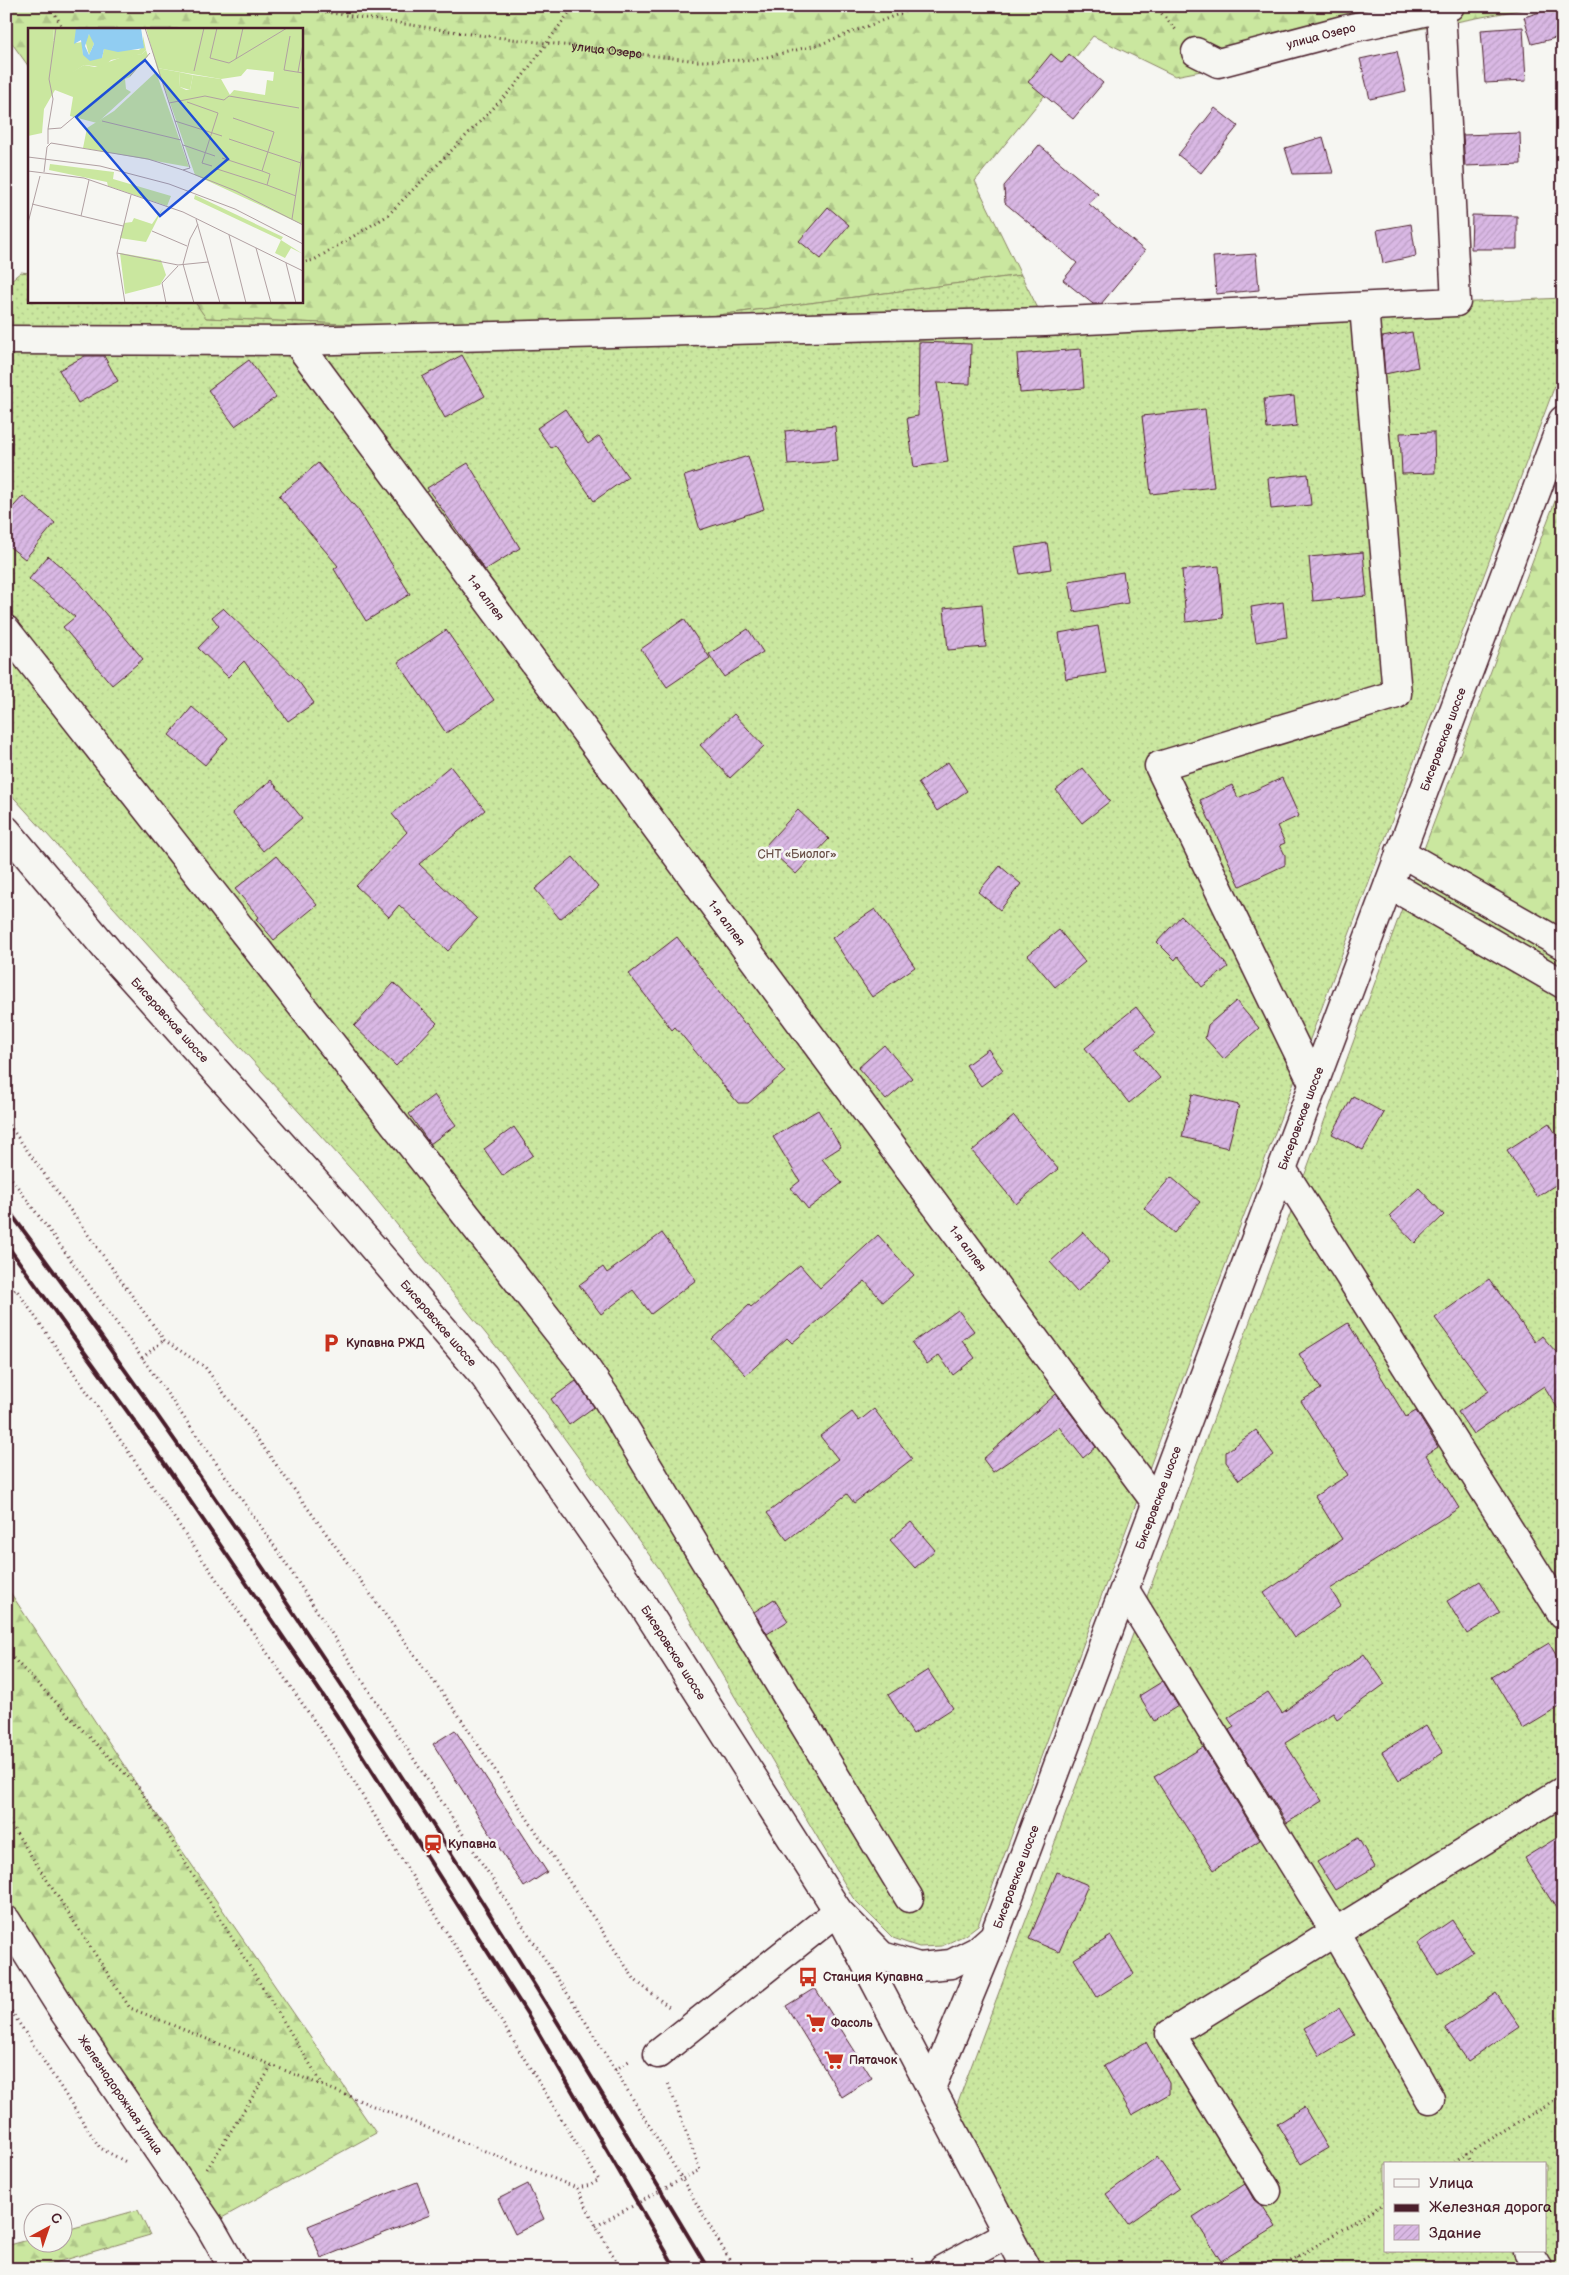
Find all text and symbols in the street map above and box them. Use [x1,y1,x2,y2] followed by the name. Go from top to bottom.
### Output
[1285,20,1357,53] street label: улица Озеро
[28,28,302,302] inset map
[571,39,643,62] street label: улица Озеро
[464,572,507,624] street label: 1-я аллея
[1417,685,1470,793] street label: Бисеровское шоссе
[757,847,837,862] park label: СНТ «Биолог»
[705,897,748,949] street label: 1-я аллея
[127,975,212,1066] street label: Бисеровское шоссе
[1275,1065,1328,1172] street label: Бисеровское шоссе
[946,1223,989,1275] street label: 1-я аллея
[397,1277,480,1370] street label: Бисеровское шоссе
[320,1332,342,1354] parking icon: Купавна РЖД
[346,1336,425,1351] place label: Купавна РЖД
[1133,1444,1185,1552] street label: Бисеровское шоссе
[637,1603,709,1703] street label: Бисеровское шоссе
[990,1823,1043,1931] street label: Бисеровское шоссе
[422,1833,444,1855] station icon: Купавна
[448,1837,497,1852] place label: Купавна
[797,1966,819,1988] bus stop icon: Станция Купавна
[823,1970,924,1985] place label: Станция Купавна
[805,2012,827,2034] supermarket icon: Фасоль
[831,2016,873,2031] place label: Фасоль
[74,2033,166,2158] street label: Железнодорожная улица
[823,2049,845,2071] supermarket icon: Пятачок
[849,2053,898,2068] place label: Пятачок
[1384,2162,1546,2252] legend
[1429,2174,1474,2193] text: Улица
[1429,2198,1552,2217] text: Железная дорога
[22,2202,72,2252] north arrow
[47,2209,65,2228] text: С
[1429,2224,1481,2243] text: Здание

